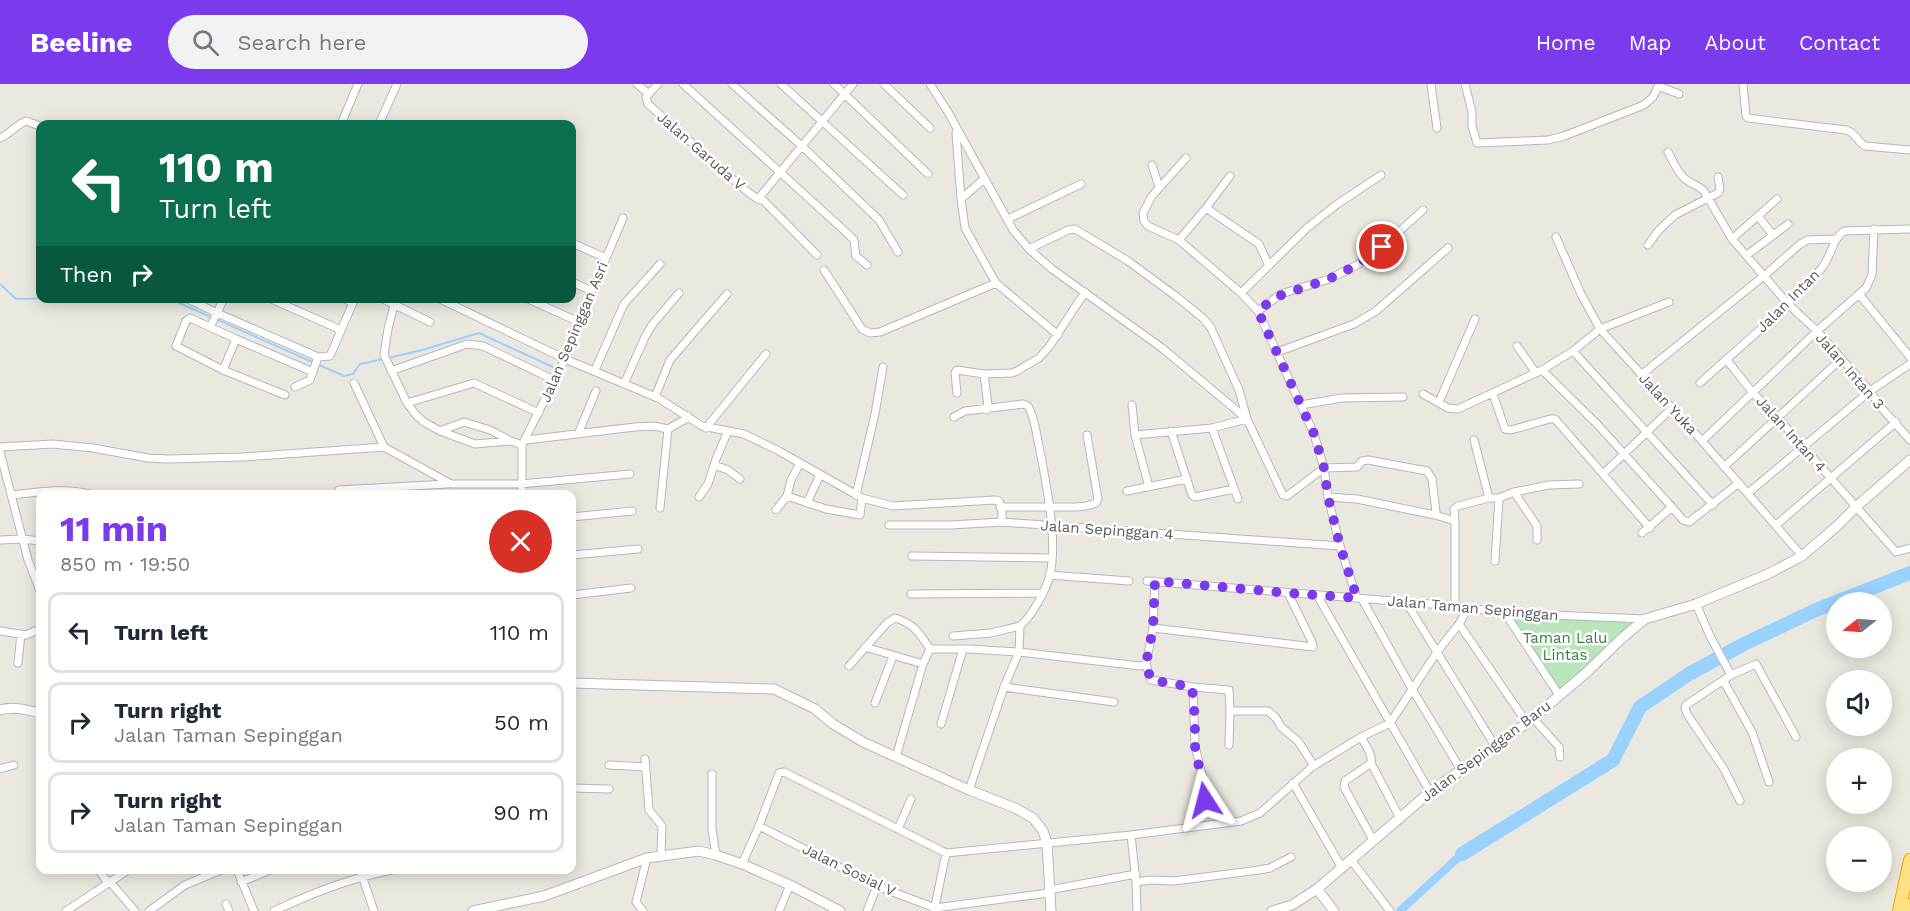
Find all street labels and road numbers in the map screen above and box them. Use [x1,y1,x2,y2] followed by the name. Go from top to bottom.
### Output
[653,108,749,194] street label: Jalan Garuda V
[536,259,612,405] street label: Jalan Sepinggan Asri
[1753,266,1823,336] street label: Jalan Intan
[1812,329,1888,413] street label: Jalan Intan 3
[1635,370,1701,439] street label: Jalan Yuka
[1752,392,1830,476] street label: Jalan Intan 4
[1040,516,1174,544] street label: Jalan Sepinggan 4
[1387,592,1559,624] street label: Jalan Taman Sepinggan
[1418,696,1554,806] street label: Jalan Sepinggan Baru
[799,840,899,900] street label: Jalan Sosial V

